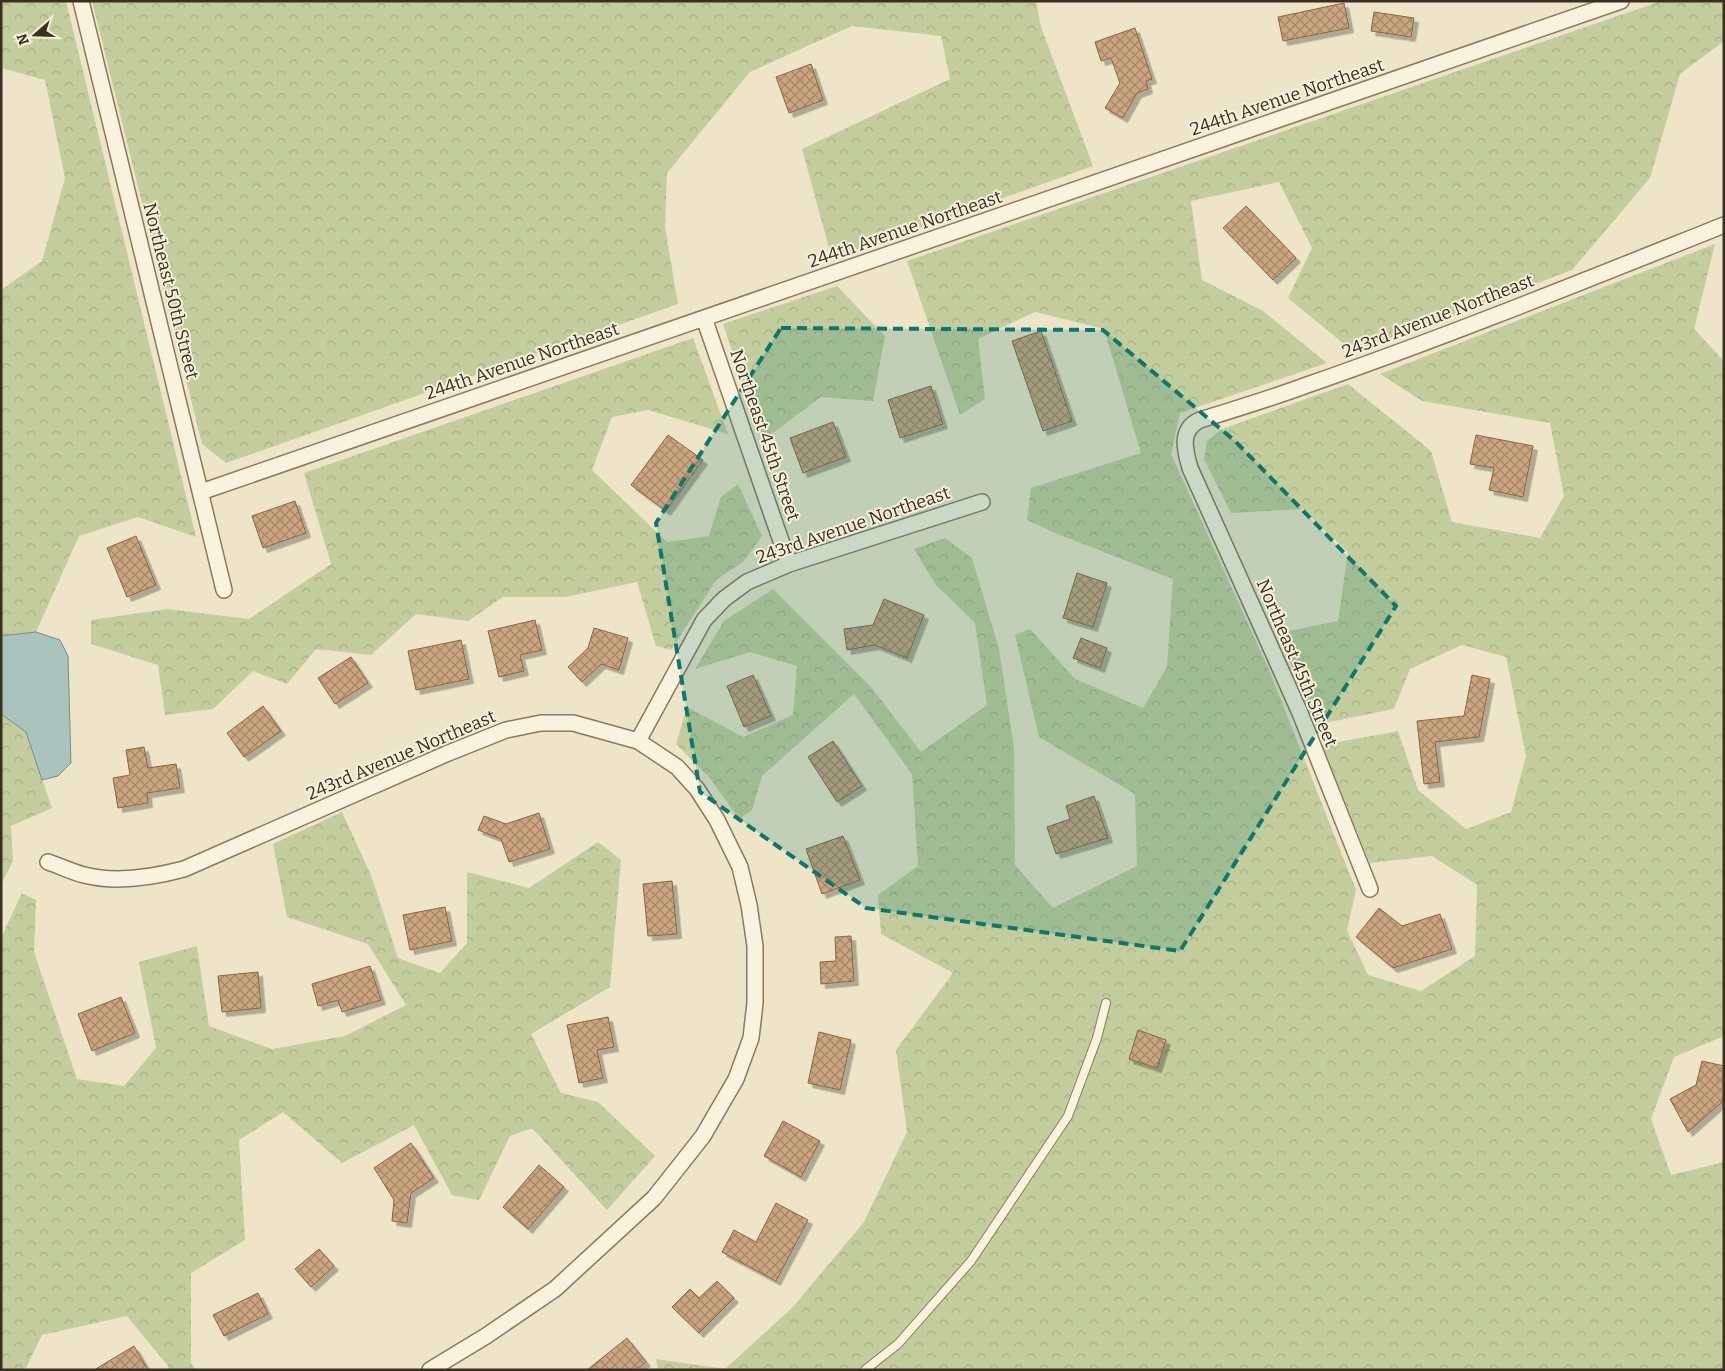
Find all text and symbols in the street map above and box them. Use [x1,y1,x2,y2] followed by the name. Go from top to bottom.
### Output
[10,10,60,60] north arrow
[13,31,33,47] text: N
[1187,53,1387,141] street label: 244th Avenue Northeast
[805,185,1005,273] street label: 244th Avenue Northeast
[138,200,204,382] street label: Northeast 50th Street
[1339,269,1537,363] street label: 243rd Avenue Northeast
[422,317,622,405] street label: 244th Avenue Northeast
[725,346,805,524] street label: Northeast 45th Street
[753,481,953,569] street label: 243rd Avenue Northeast
[1252,576,1343,751] street label: Northeast 45th Street
[303,705,499,805] street label: 243rd Avenue Northeast

